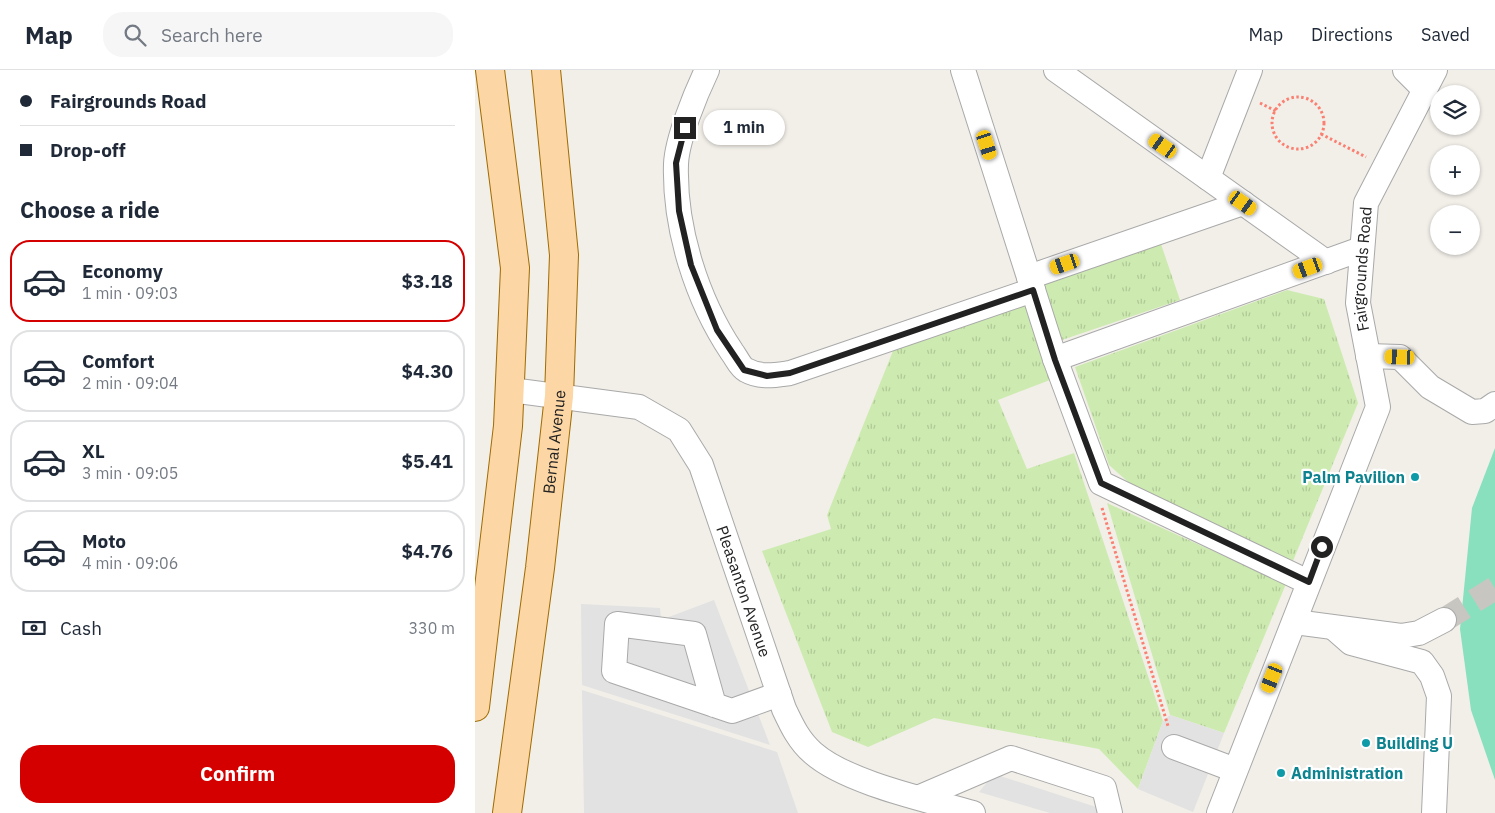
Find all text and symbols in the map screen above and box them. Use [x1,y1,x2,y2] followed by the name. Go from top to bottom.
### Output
[103,12,453,57] search box
[25,19,73,51] text: Map
[121,21,149,49] icon: search
[161,23,263,47] text: Search here
[1248,23,1283,46] text: Map
[1311,23,1393,46] text: Directions
[1421,23,1470,46] text: Saved
[1430,85,1480,255] map controls
[1430,85,1480,135] button: layers
[50,89,207,113] text: Fairgrounds Road
[703,110,785,146] callout: 1 min
[674,117,696,139] route end
[723,117,765,137] text: 1 min
[975,128,998,162] car
[1146,131,1179,161] car
[50,138,126,162] text: Drop-off
[1430,145,1480,195] button: +
[1226,188,1259,218] car
[20,195,160,224] text: Choose a ride
[1430,205,1480,255] button: −
[1348,206,1376,333] street label: Fairgrounds Road
[1048,252,1081,276] car
[1291,256,1324,280] car
[22,259,67,304] icon: car
[82,259,163,283] text: Economy
[401,269,453,293] text: $3.18
[82,283,178,303] text: 1 min · 09:03
[22,349,67,394] icon: car
[82,349,155,373] text: Comfort
[1384,349,1415,365] car
[401,359,453,383] text: $4.30
[82,373,178,393] text: 2 min · 09:04
[538,390,569,495] street label: Bernal Avenue
[22,439,67,484] icon: car
[82,439,105,463] text: XL
[401,449,453,473] text: $5.41
[82,463,178,483] text: 3 min · 09:05
[1302,467,1405,487] place label: Palm Pavilion
[1409,471,1421,483] marker: Palm Pavilion
[712,523,776,660] street label: Pleasanton Avenue
[22,529,67,574] icon: car
[82,529,126,553] text: Moto
[1311,536,1333,558] route start
[401,539,453,563] text: $4.76
[82,553,178,573] text: 4 min · 09:06
[20,614,48,642] icon: cash
[60,616,102,640] text: Cash
[408,618,455,638] text: 330 m
[1259,661,1284,695] car
[1376,733,1453,753] place label: Building U
[1360,737,1372,749] marker: Building U
[20,745,455,803] button: Confirm
[1291,763,1403,783] place label: Administration
[1275,767,1287,779] marker: Administration

